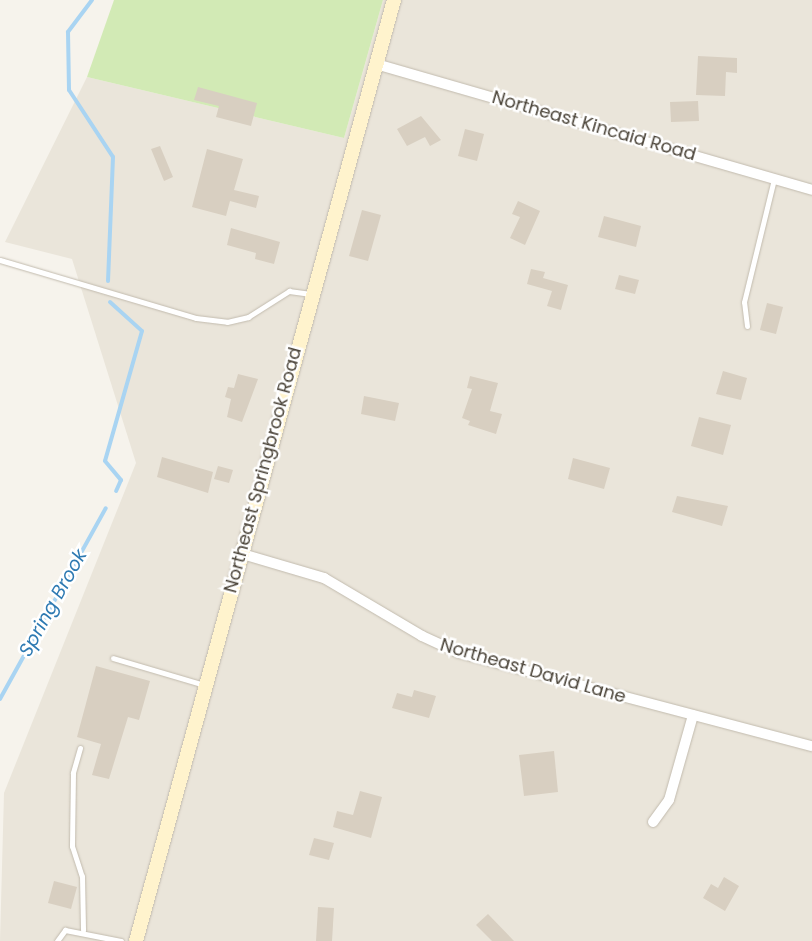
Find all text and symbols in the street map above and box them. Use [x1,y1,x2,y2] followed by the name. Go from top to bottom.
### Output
[490,87,698,165] street label: Northeast Kincaid Road
[220,345,306,595] street label: Northeast Springbrook Road
[14,545,92,661] water label: Spring Brook
[438,634,628,708] street label: Northeast David Lane

